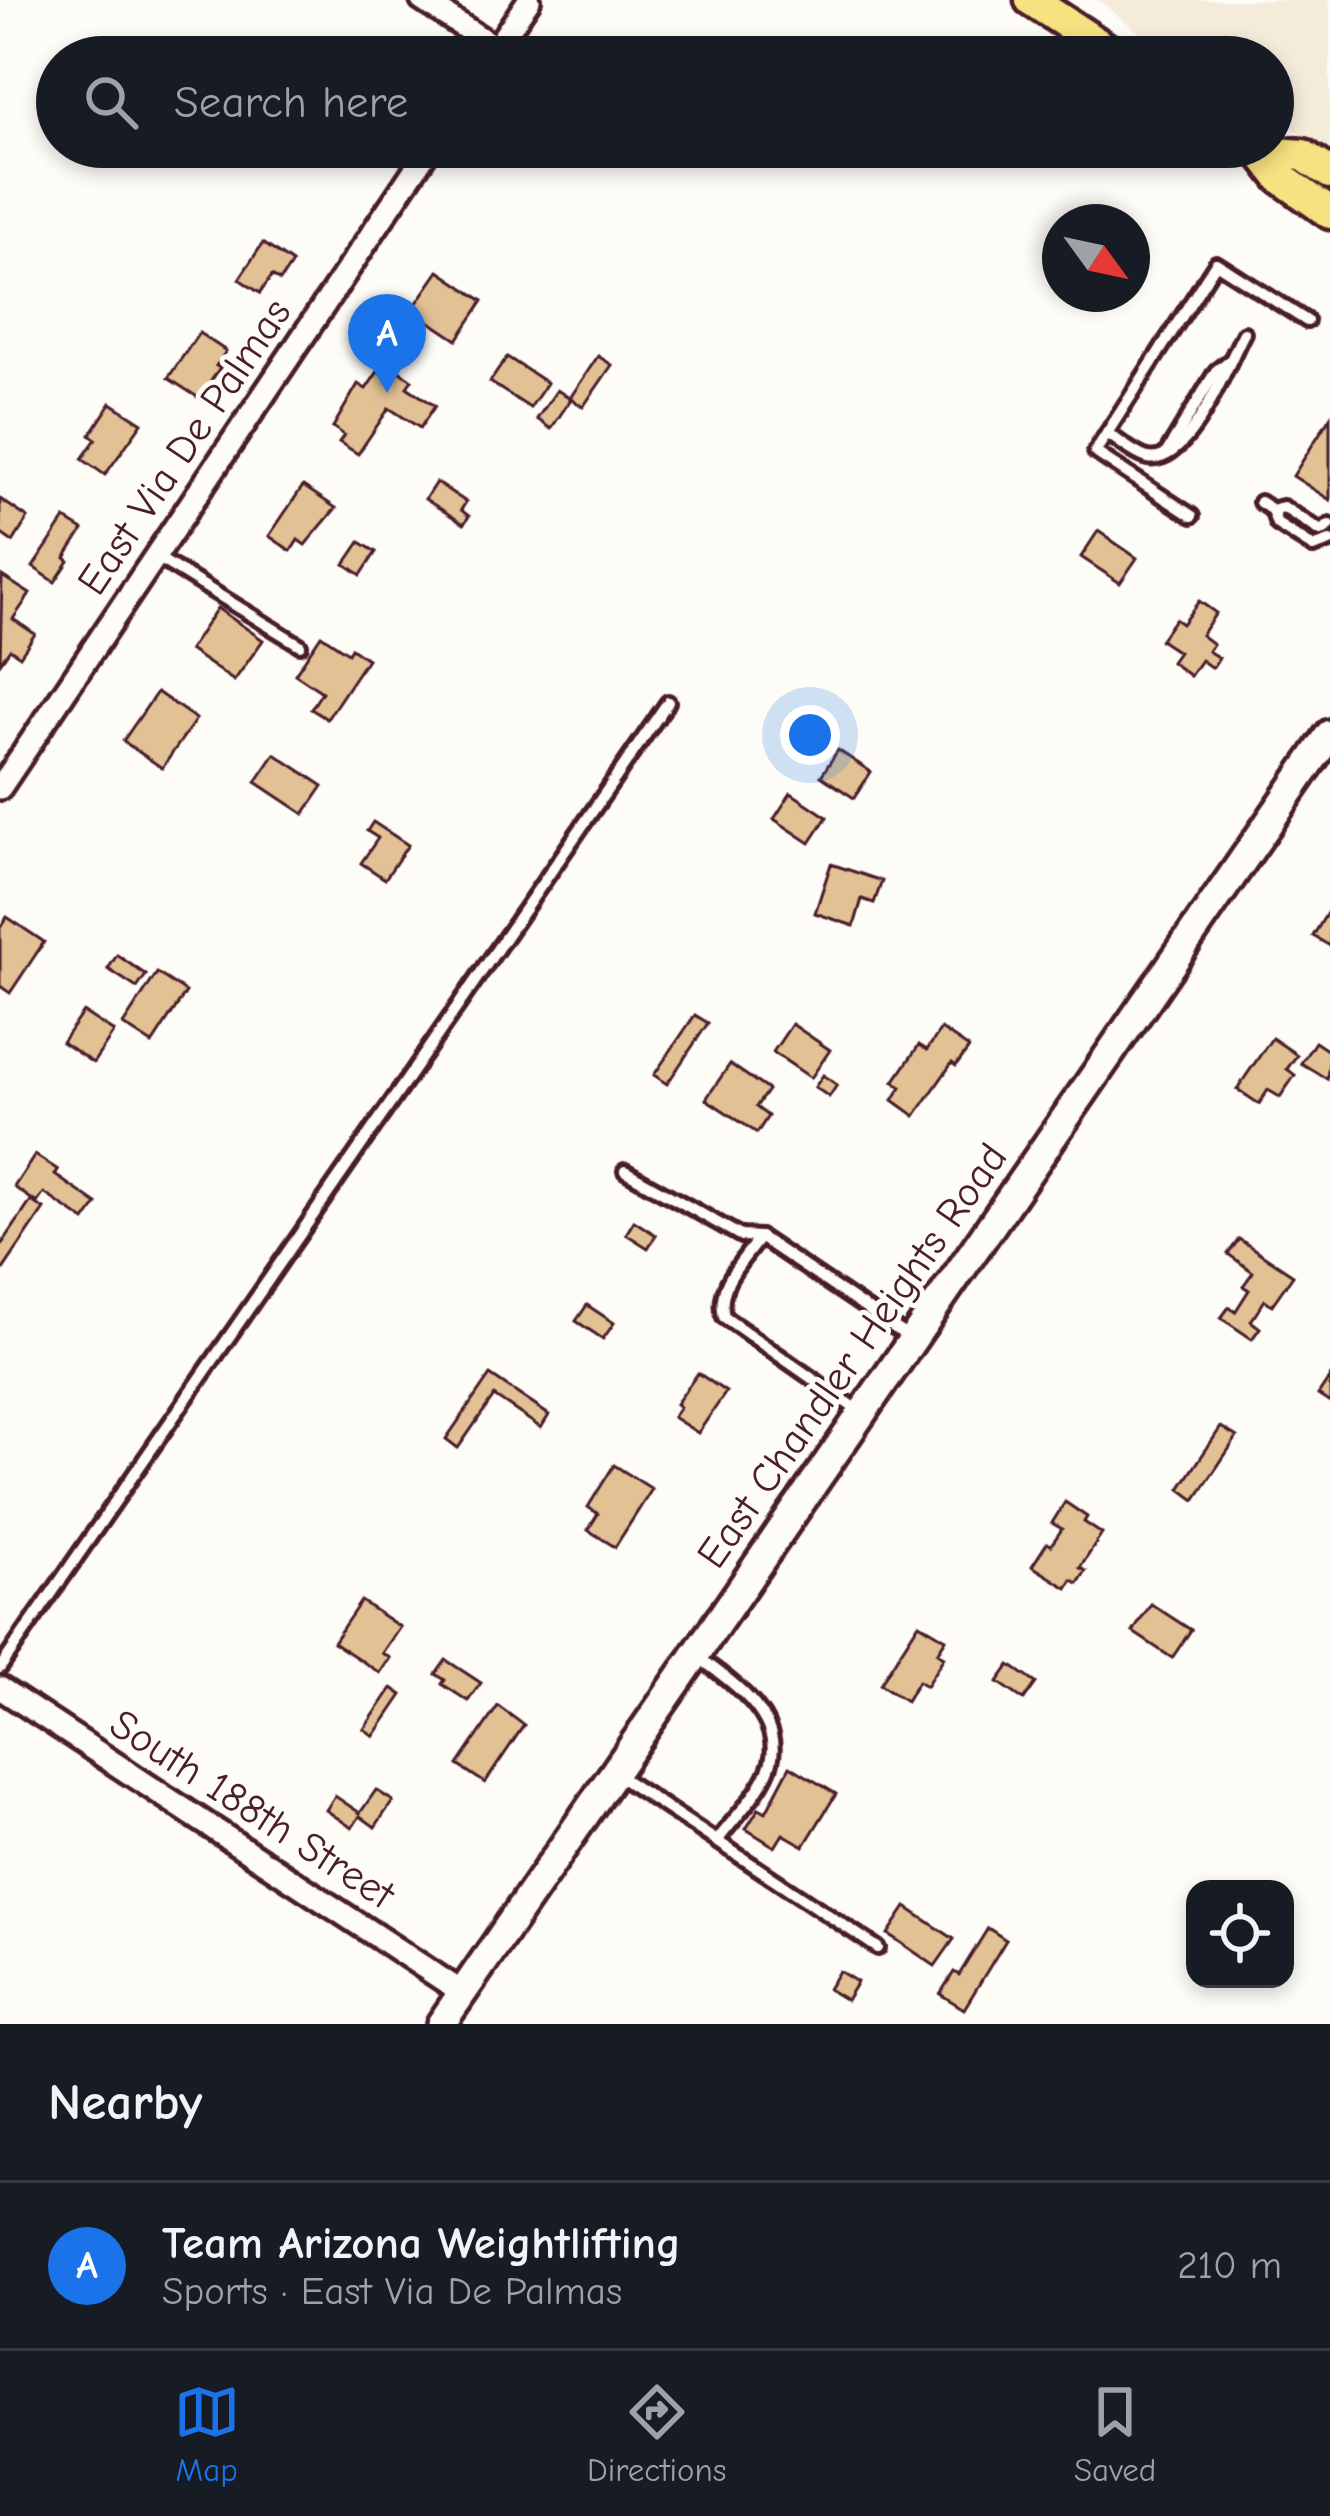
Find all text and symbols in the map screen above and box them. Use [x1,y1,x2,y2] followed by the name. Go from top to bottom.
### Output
[36,36,1294,168] search box
[78,69,144,135] icon: search
[174,76,408,128] text: Search here
[1042,204,1150,312] north arrow
[67,290,301,604] street label: East Via De Palmas
[348,294,426,393] pin: A
[780,705,840,765] your location
[687,1134,1018,1577] street label: East Chandler Heights Road
[101,1699,405,1920] street label: South 188th Street
[1186,1880,1294,1988] map controls
[1186,1880,1294,1988] button: locate
[48,2073,202,2132] text: Nearby
[162,2217,681,2269] text: Team Arizona Weightlifting
[76,2243,98,2288] text: A
[1177,2243,1282,2288] text: 210 m
[162,2269,622,2314] text: Sports · East Via De Palmas
[174,2379,240,2489] tab: Map
[587,2379,727,2489] tab: Directions
[1074,2379,1156,2489] tab: Saved

